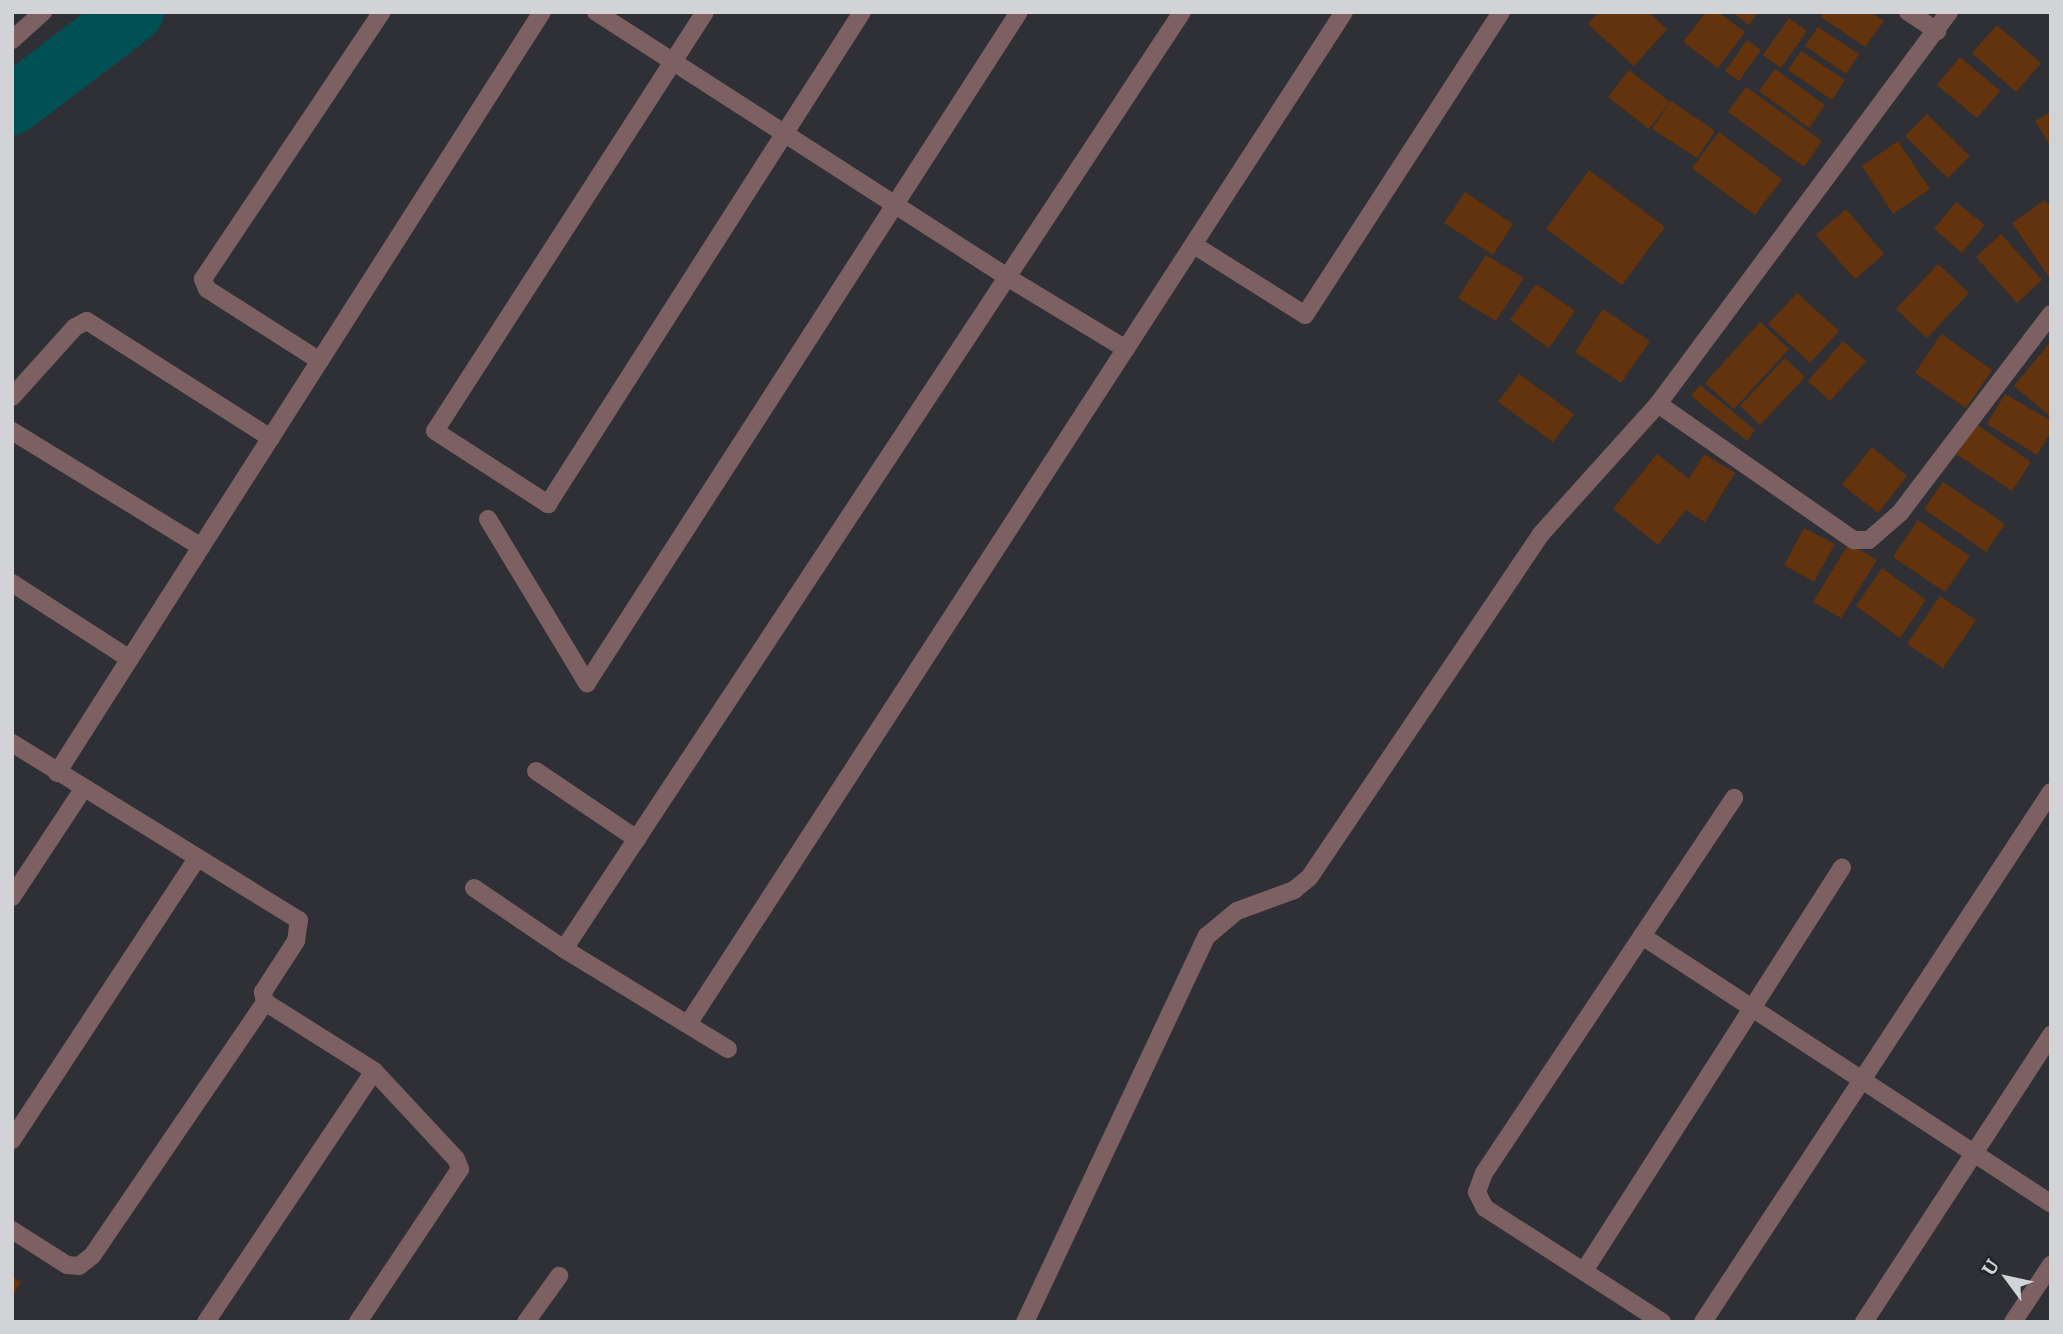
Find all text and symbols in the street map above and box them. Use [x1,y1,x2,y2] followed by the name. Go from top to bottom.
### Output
[1972,1243,2042,1313] north arrow
[1974,1253,2005,1280] text: U

